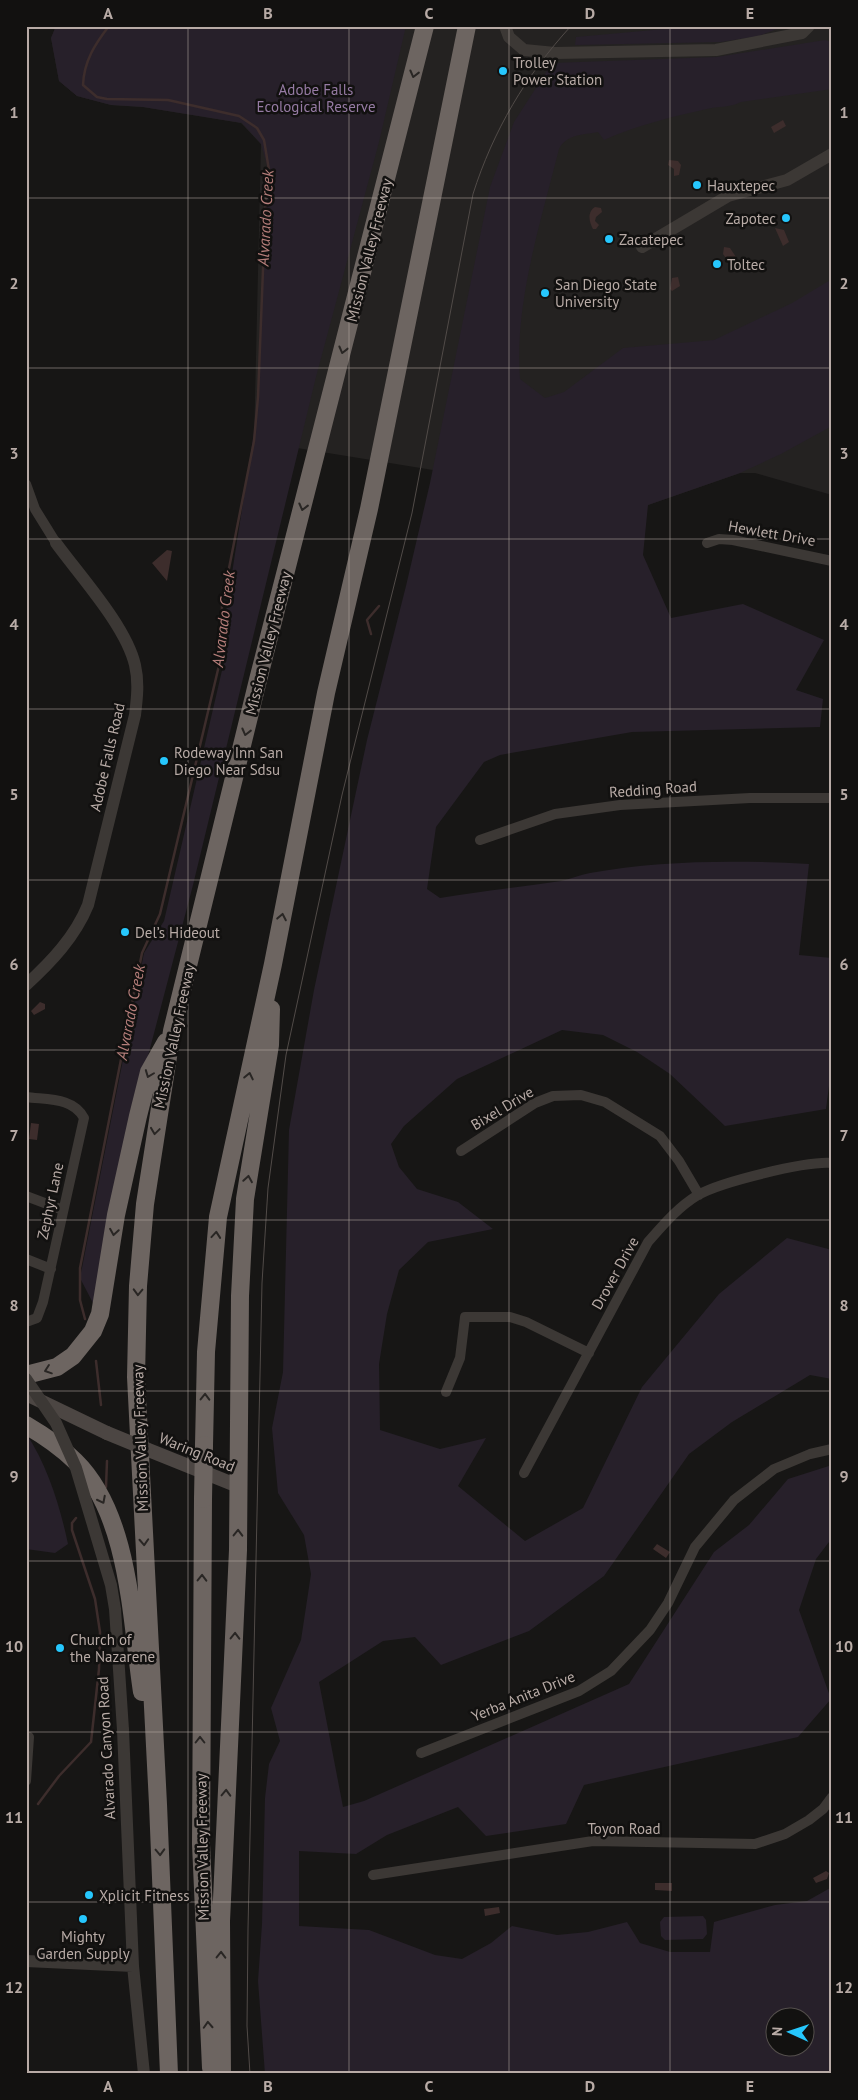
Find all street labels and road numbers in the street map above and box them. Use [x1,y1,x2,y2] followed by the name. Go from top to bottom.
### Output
[342,176,396,324] street label: Mission Valley Freeway
[727,516,817,550] street label: Hewlett Drive
[241,569,295,717] street label: Mission Valley Freeway
[85,701,129,813] street label: Adobe Falls Road
[608,776,698,802] street label: Redding Road
[149,962,199,1110] street label: Mission Valley Freeway
[467,1082,537,1134] street label: Bixel Drive
[33,1161,67,1241] street label: Zephyr Lane
[587,1233,643,1313] street label: Drover Drive
[128,1364,152,1512] street label: Mission Valley Freeway
[156,1428,238,1476] street label: Waring Road
[468,1667,578,1725] street label: Yerba Anita Drive
[93,1676,119,1820] street label: Alvarado Canyon Road
[191,1773,213,1921] street label: Mission Valley Freeway
[587,1819,661,1838] street label: Toyon Road

